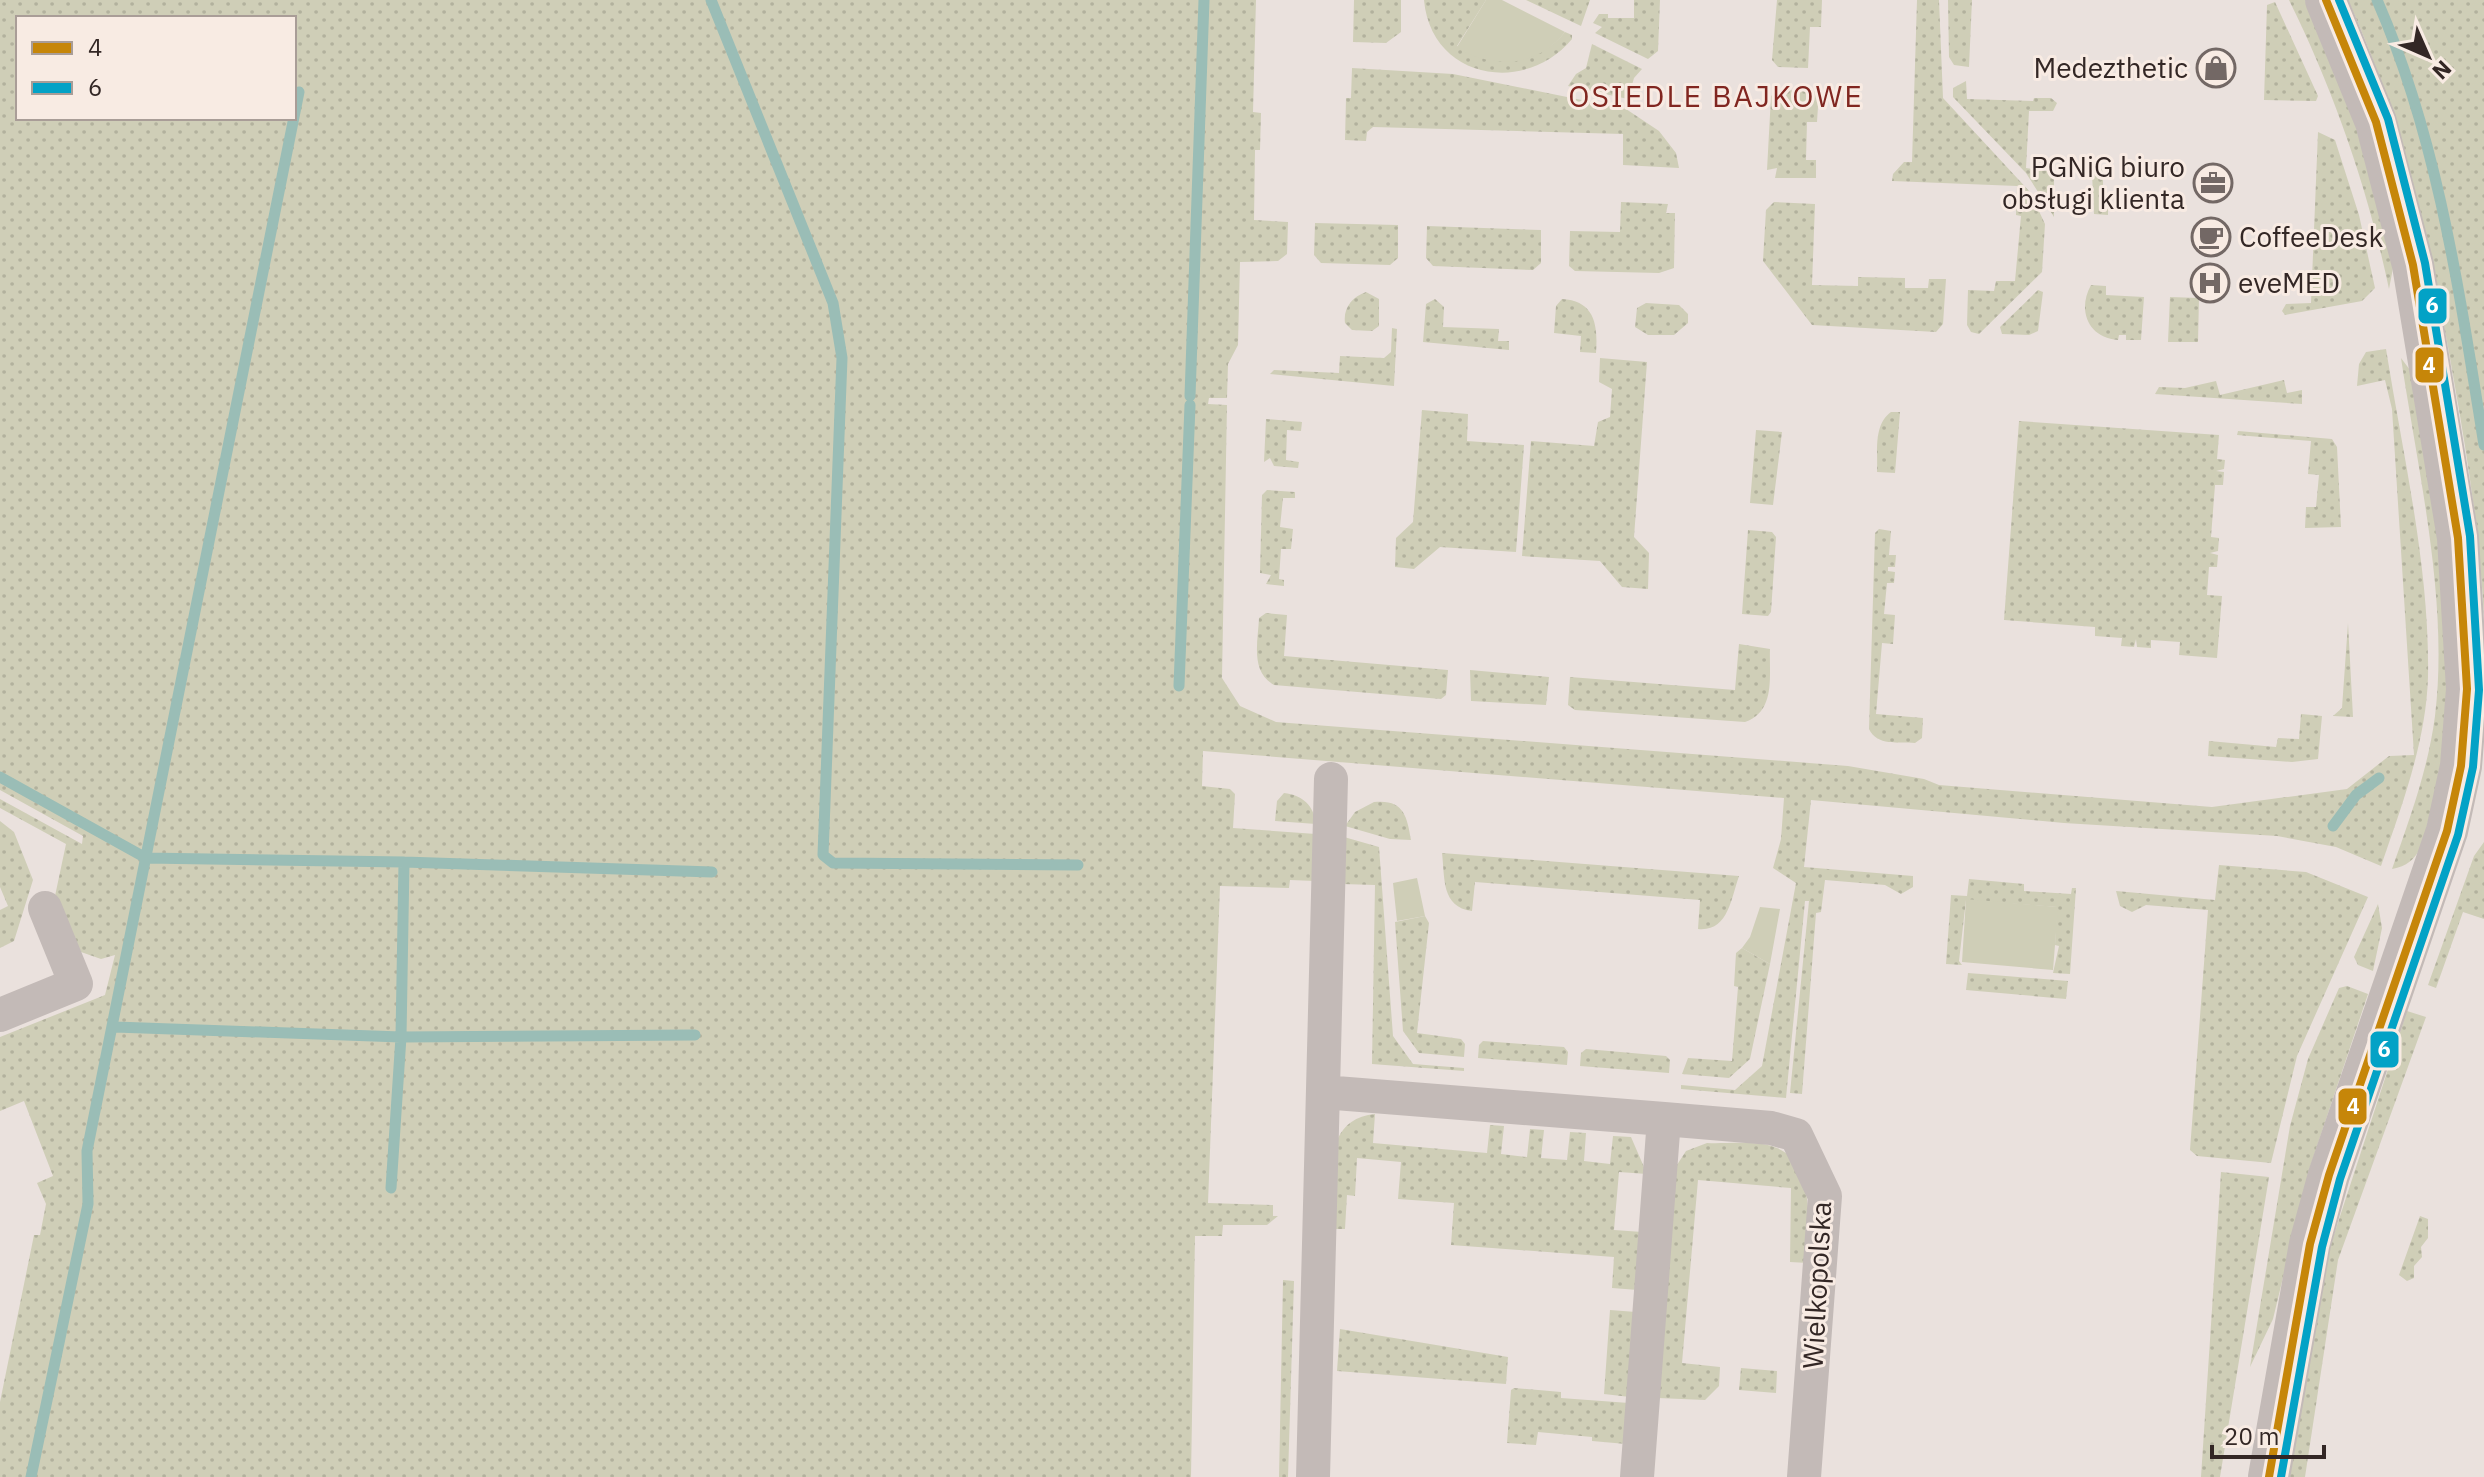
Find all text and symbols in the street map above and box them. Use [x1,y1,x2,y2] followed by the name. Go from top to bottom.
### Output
[16,16,296,120] legend
[2388,16,2468,96] north arrow
[88,31,102,63] text: 4
[2195,47,2237,89] shop icon: Medezthetic
[2033,49,2188,86] place label: Medezthetic
[2427,55,2458,86] text: N
[88,71,102,103] text: 6
[1568,76,1864,115] district label: OSIEDLE BAJKOWE
[2002,148,2185,217] place label: PGNiG biuro obsługi klienta
[2192,162,2234,204] office icon: PGNiG biuro obsługi klienta
[2190,216,2232,258] cafe icon: CoffeeDesk
[2239,218,2383,255] place label: CoffeeDesk
[2189,262,2231,304] hospital icon: eveMED
[2238,264,2340,301] place label: eveMED
[2417,287,2448,325] line badge: 6
[2425,290,2439,319] text: 6
[2414,346,2445,384] line badge: 4
[2422,350,2436,379] text: 4
[2369,1030,2400,1069] line badge: 6
[2377,1034,2391,1063] text: 6
[2337,1087,2368,1126] line badge: 4
[2346,1091,2360,1120] text: 4
[1794,1200,1839,1370] street label: Wielkopolska
[2212,1409,2324,1459] scale bar
[2224,1420,2279,1452] text: 20 m

